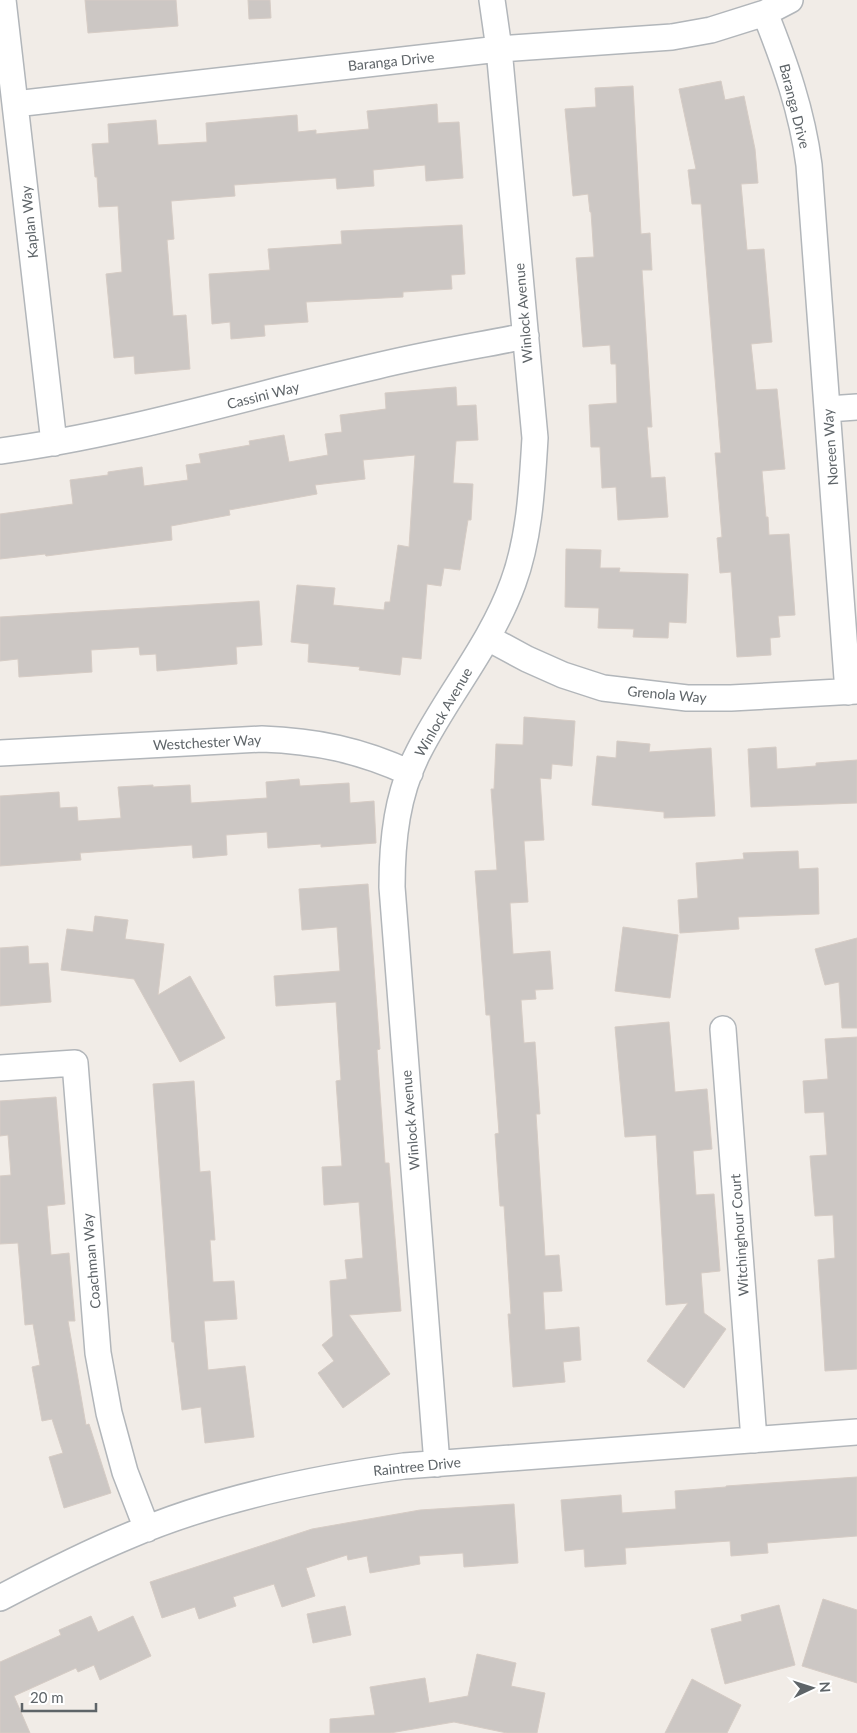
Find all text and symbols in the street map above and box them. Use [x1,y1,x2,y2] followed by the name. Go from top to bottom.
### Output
[347,48,435,74] street label: Baranga Drive
[776,62,814,150] street label: Baranga Drive
[17,184,41,259] street label: Kaplan Way
[510,262,536,364] street label: Winlock Avenue
[225,378,302,412] street label: Cassini Way
[819,407,841,486] street label: Noreen Way
[411,664,475,760] street label: Winlock Avenue
[627,682,708,706] street label: Grenola Way
[152,731,262,753] street label: Westchester Way
[397,1069,423,1171] street label: Winlock Avenue
[726,1173,752,1297] street label: Witchinghour Court
[78,1212,104,1310] street label: Coachman Way
[372,1453,462,1479] street label: Raintree Drive
[787,1663,837,1713] north arrow
[22,1680,96,1712] scale bar
[817,1681,834,1693] text: N
[30,1688,64,1706] text: 20 m

